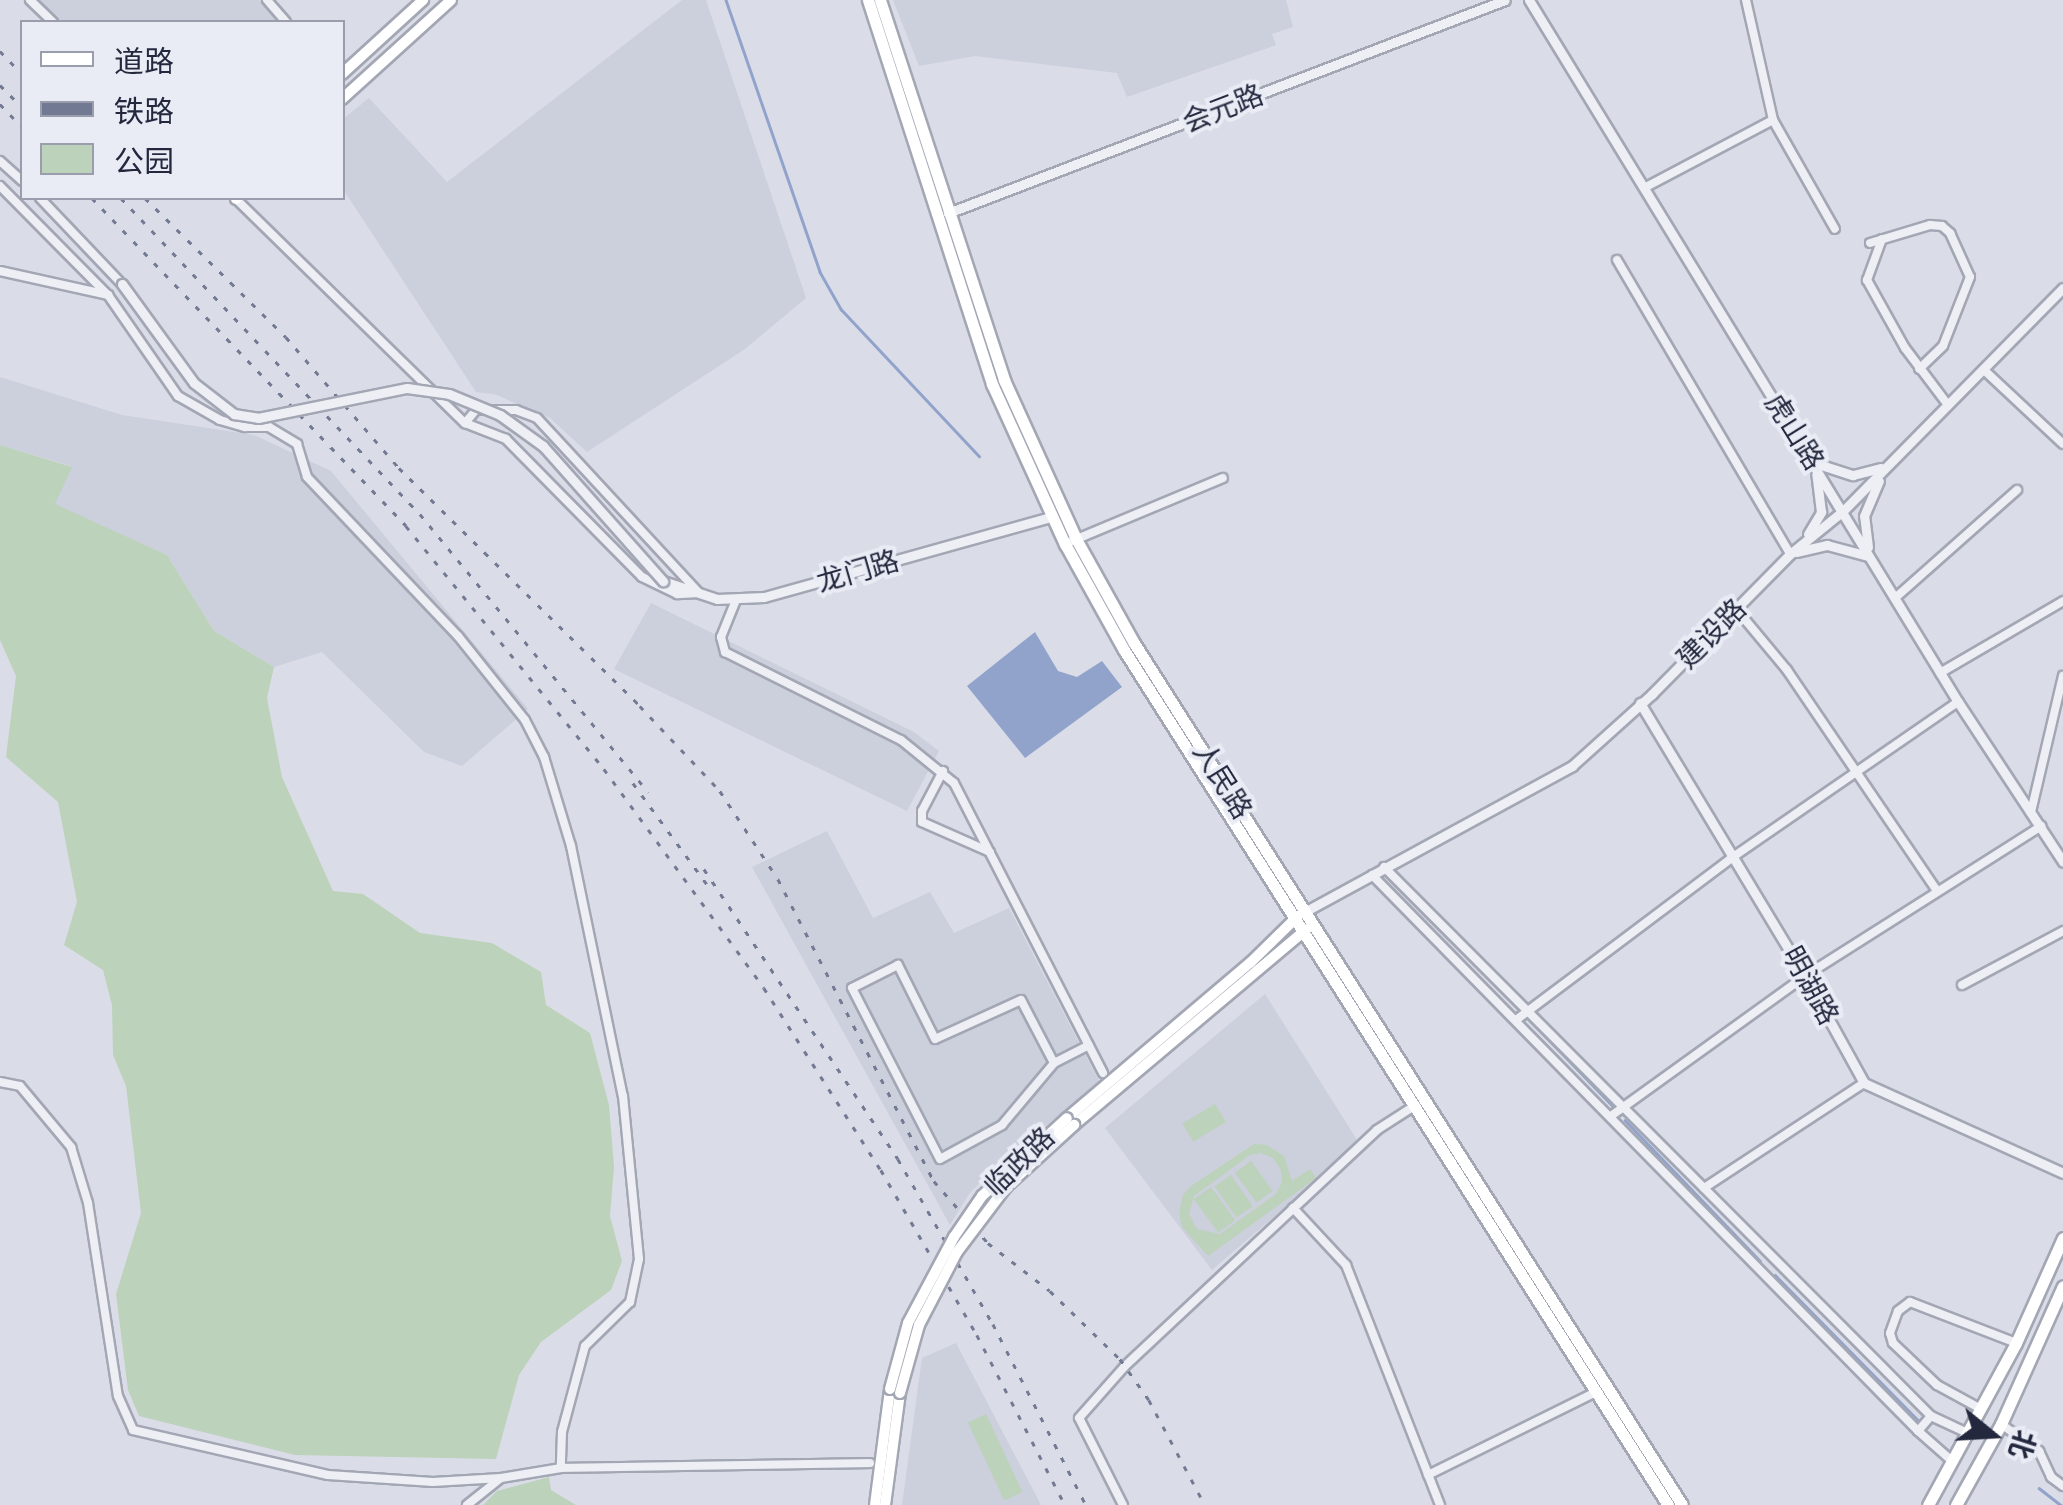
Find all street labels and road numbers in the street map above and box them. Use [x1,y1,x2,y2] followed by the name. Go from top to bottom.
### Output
[1178,78,1268,140] street label: 会元路
[1757,387,1831,477] street label: 虎山路
[813,544,903,600] street label: 龙门路
[1670,592,1754,676] street label: 建设路
[1185,736,1259,826] street label: 人民路
[1775,941,1845,1031] street label: 明湖路
[978,1121,1062,1203] street label: 临政路

